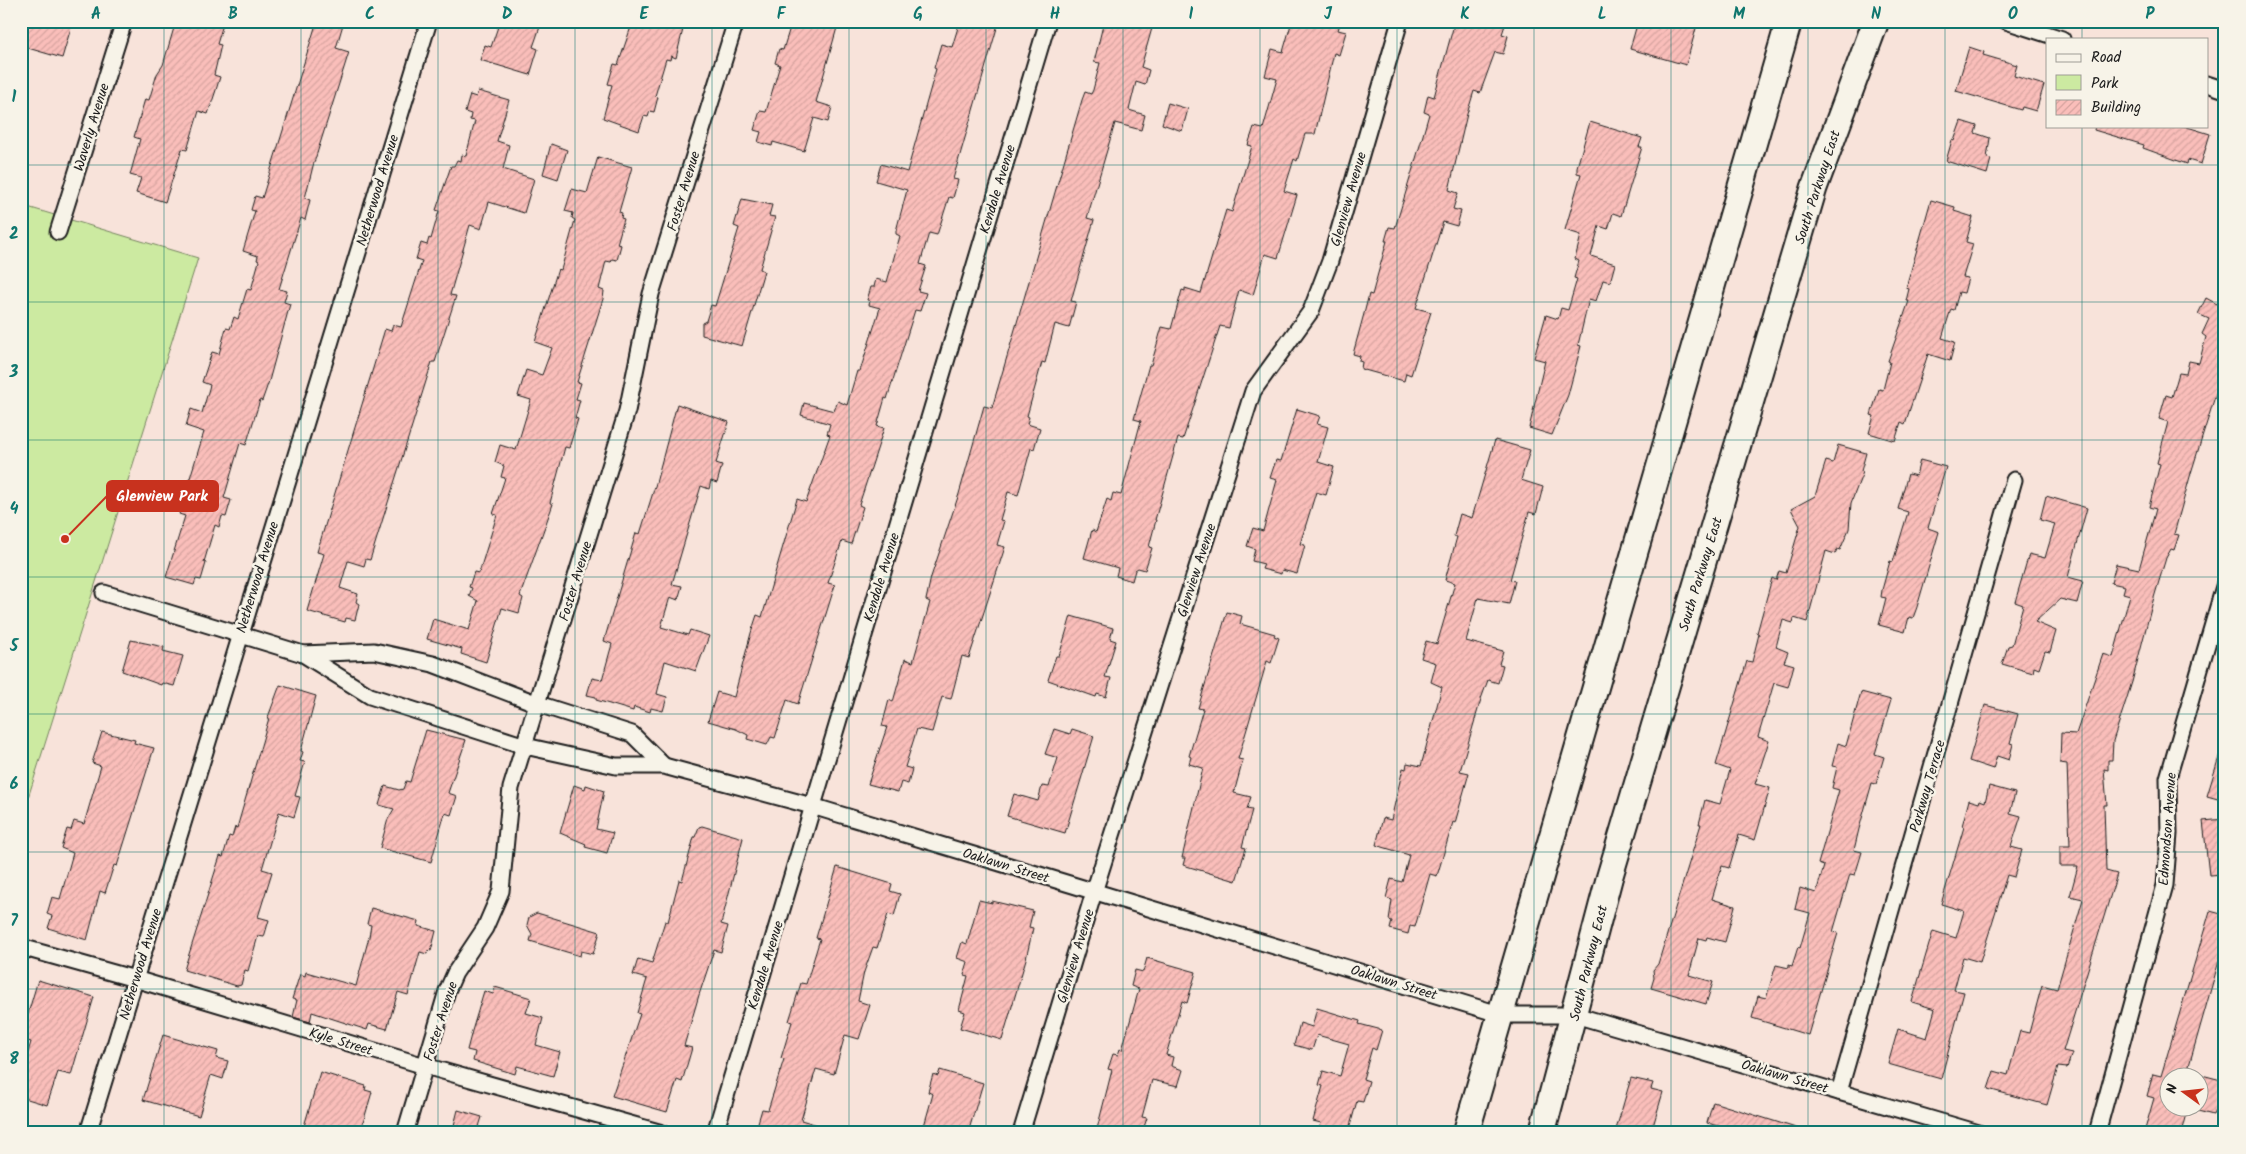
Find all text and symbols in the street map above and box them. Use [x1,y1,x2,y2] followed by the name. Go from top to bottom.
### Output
[91,2,101,27] text: A
[228,2,238,27] text: B
[365,2,375,27] text: C
[502,2,513,27] text: D
[640,2,650,27] text: E
[777,2,787,27] text: F
[913,2,923,27] text: G
[1050,2,1060,27] text: H
[1189,2,1194,27] text: I
[1324,2,1333,27] text: J
[1460,2,1470,27] text: K
[1598,2,1606,27] text: L
[1733,2,1746,27] text: M
[1871,2,1881,27] text: N
[2008,2,2018,27] text: O
[2146,2,2156,27] text: P
[2046,38,2208,128] legend
[2091,46,2122,70] text: Road
[2091,72,2119,96] text: Park
[68,80,116,174] street label: Waverly Avenue
[12,85,17,110] text: 1
[2091,96,2141,120] text: Building
[1789,127,1847,247] street label: South Parkway East
[351,131,406,249] street label: Netherwood Avenue
[974,141,1022,237] street label: Kendale Avenue
[661,148,707,234] street label: Foster Avenue
[1325,149,1373,249] street label: Glenview Avenue
[9,222,19,247] text: 2
[9,360,19,385] text: 3
[107,481,218,511] callout: Glenview Park
[116,485,208,509] text: Glenview Park
[10,497,19,522] text: 4
[1673,514,1729,634] street label: South Parkway East
[231,518,286,636] street label: Netherwood Avenue
[1171,520,1223,620] street label: Glenview Avenue
[858,529,906,625] street label: Kendale Avenue
[553,538,599,624] street label: Foster Avenue
[9,634,20,659] text: 5
[1904,737,1952,835] street label: Parkway Terrace
[2153,771,2183,887] street label: Edmondson Avenue
[10,772,19,797] text: 6
[960,842,1052,890] street label: Oaklawn Street
[1564,902,1614,1024] street label: South Parkway East
[114,905,169,1023] street label: Netherwood Avenue
[1051,906,1101,1006] street label: Glenview Avenue
[10,909,18,934] text: 7
[742,917,790,1013] street label: Kendale Avenue
[1348,959,1440,1007] street label: Oaklawn Street
[418,978,464,1064] street label: Foster Avenue
[306,1022,376,1062] street label: Kyle Street
[9,1047,19,1072] text: 8
[1739,1054,1831,1100] street label: Oaklawn Street
[2158,1066,2208,1116] north arrow
[2161,1082,2184,1096] text: N

